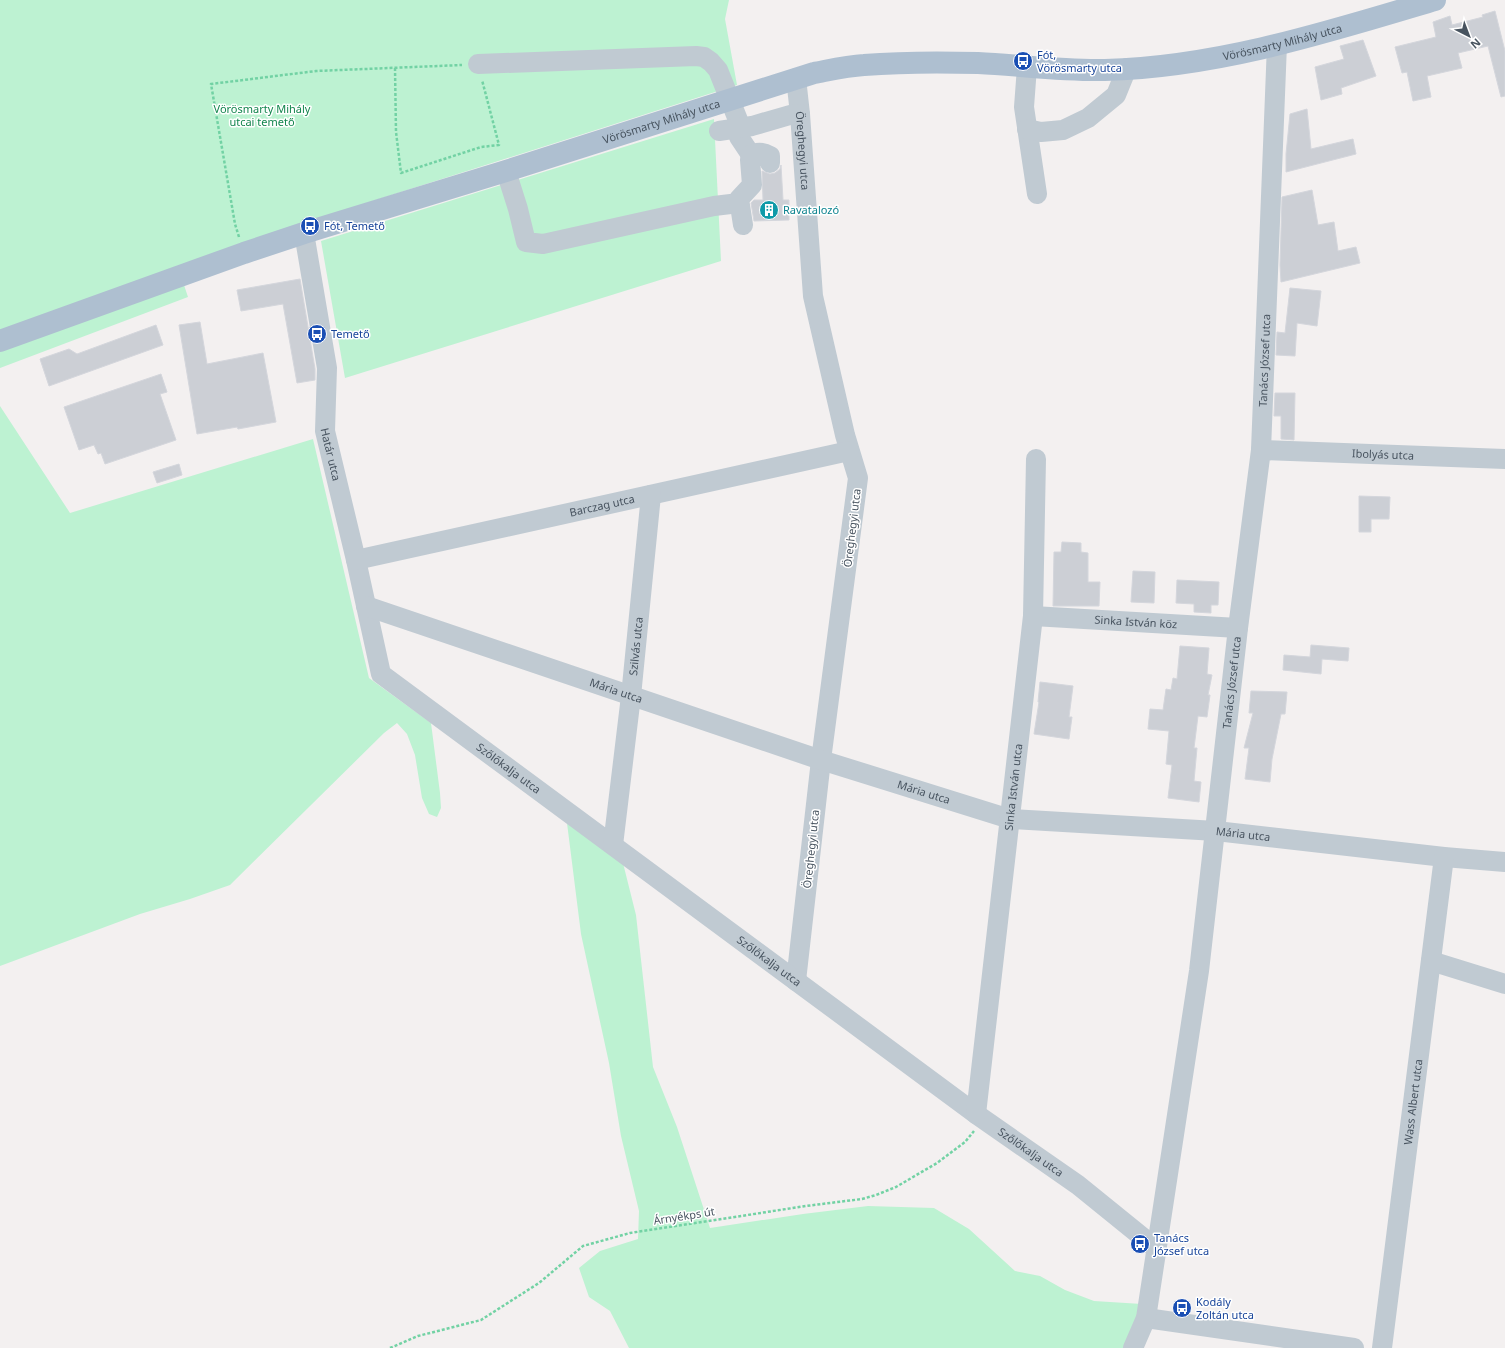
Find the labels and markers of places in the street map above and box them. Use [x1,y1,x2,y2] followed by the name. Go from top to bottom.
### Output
[1037,47,1122,75] place label: Fót, Vörösmarty utca
[1012,50,1034,72] bus stop icon: Fót, Vörösmarty utca
[758,199,780,221] building icon: Ravatalozó
[783,202,839,217] place label: Ravatalozó
[299,215,321,237] bus stop icon: Fót, Temető
[324,218,385,233] place label: Fót, Temető
[306,323,328,345] bus stop icon: Temető
[331,326,370,341] place label: Temető
[1153,1230,1209,1258] place label: Tanács József utca
[1129,1233,1151,1255] bus stop icon: Tanács József utca
[1196,1294,1254,1322] place label: Kodály Zoltán utca
[1171,1297,1193,1319] bus stop icon: Kodály Zoltán utca

